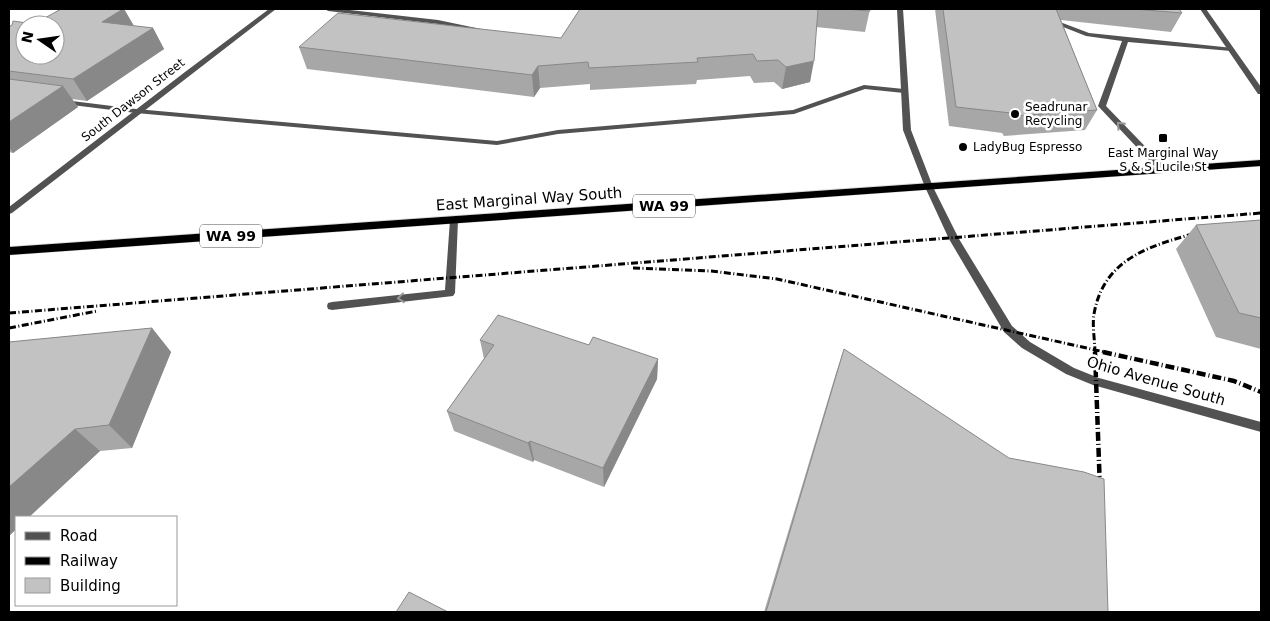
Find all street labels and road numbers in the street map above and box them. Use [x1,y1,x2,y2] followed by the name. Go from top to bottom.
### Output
[79,55,187,144] street label: South Dawson Street
[435,184,623,214] street label: East Marginal Way South
[633,195,695,218] road number: WA 99
[200,225,262,248] road number: WA 99
[1085,353,1227,409] street label: Ohio Avenue South

